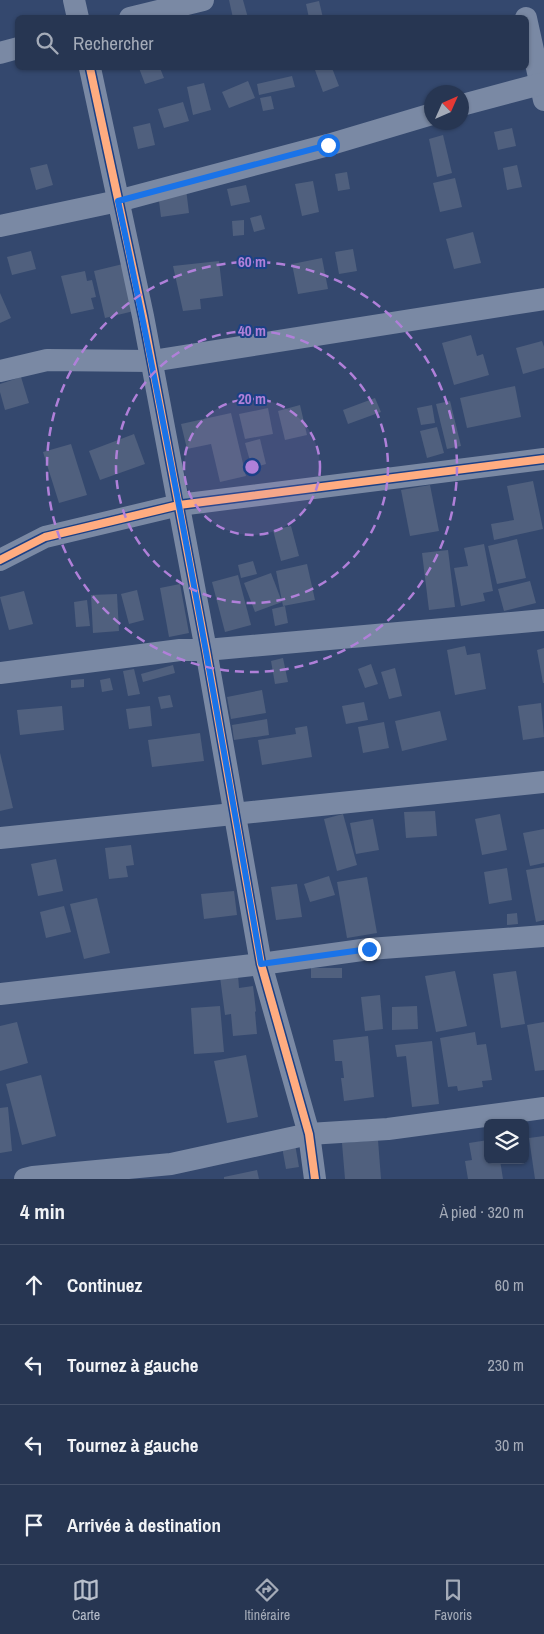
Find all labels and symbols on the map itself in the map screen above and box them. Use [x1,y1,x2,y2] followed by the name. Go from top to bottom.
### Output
[424,85,469,130] north arrow
[317,134,340,157] route start
[238,251,266,272] text: 60 m
[238,320,266,341] text: 40 m
[238,388,266,409] text: 20 m
[243,458,261,476] centre of rings
[358,938,381,961] route end

